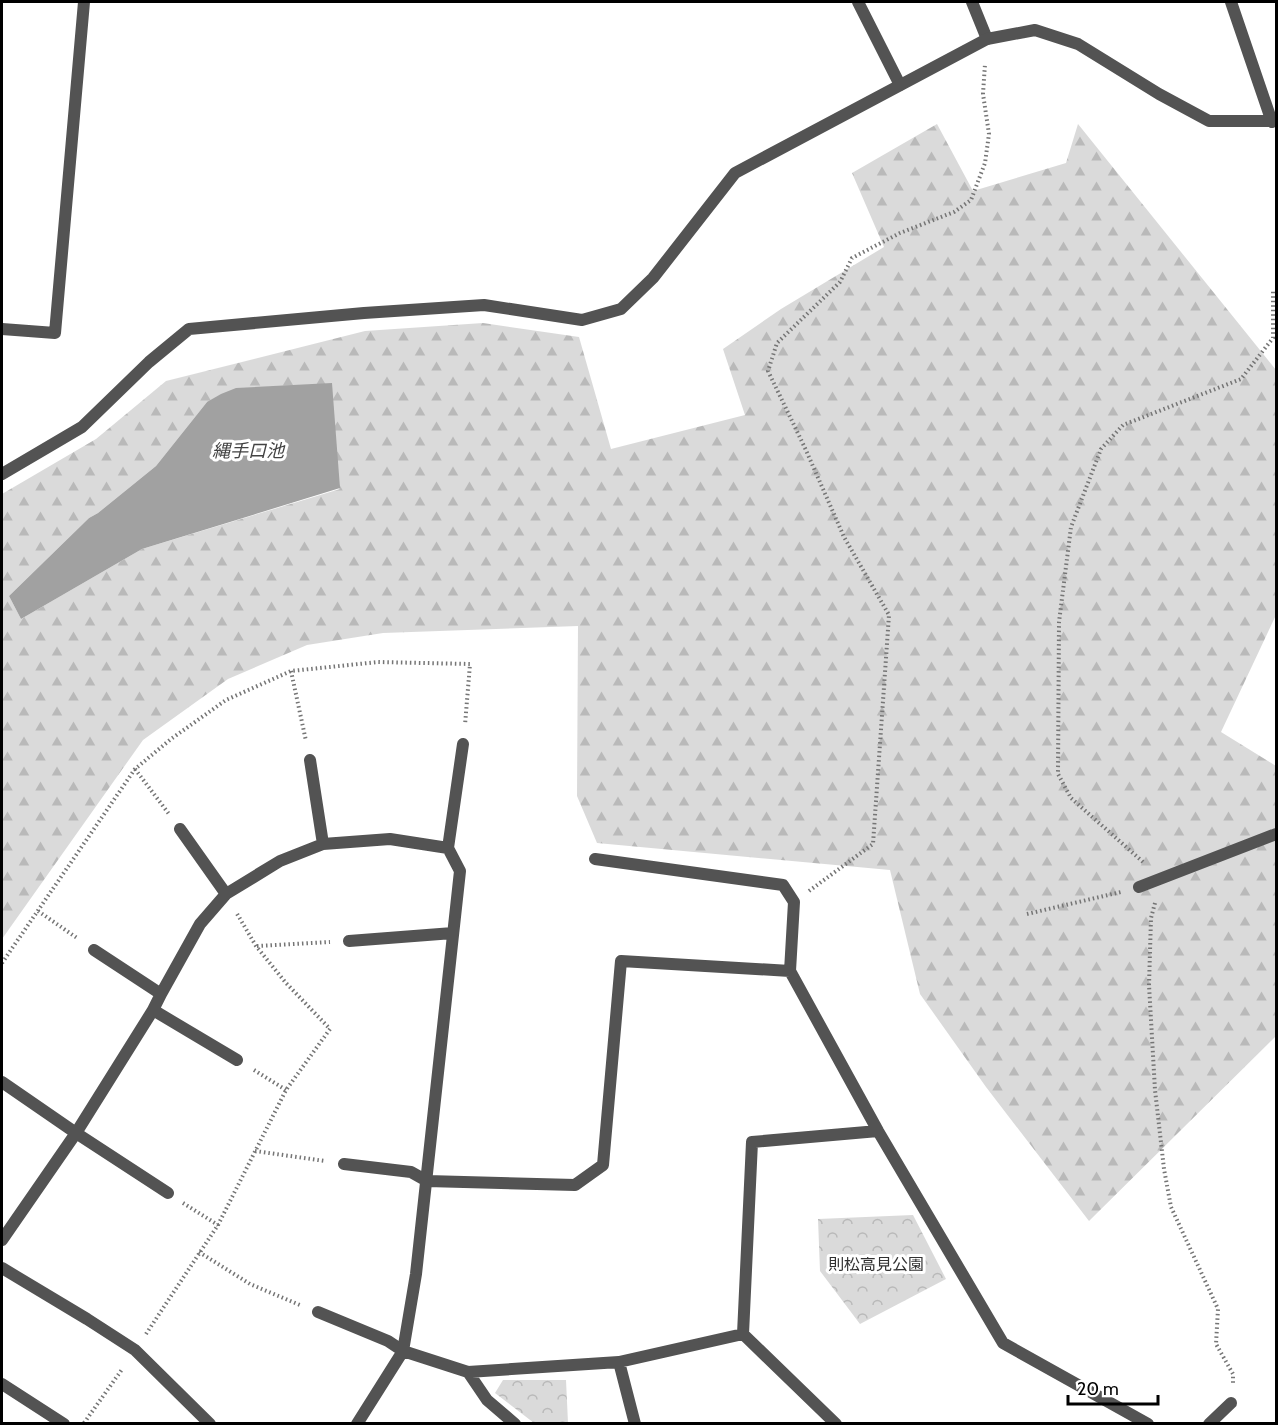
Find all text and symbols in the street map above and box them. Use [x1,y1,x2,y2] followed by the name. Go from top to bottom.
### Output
[212,440,286,462] water label: 縄手口池
[828,1255,924,1274] park label: 則松高見公園
[1068,1368,1158,1406] scale bar
[1077,1378,1119,1400] text: 20 m

